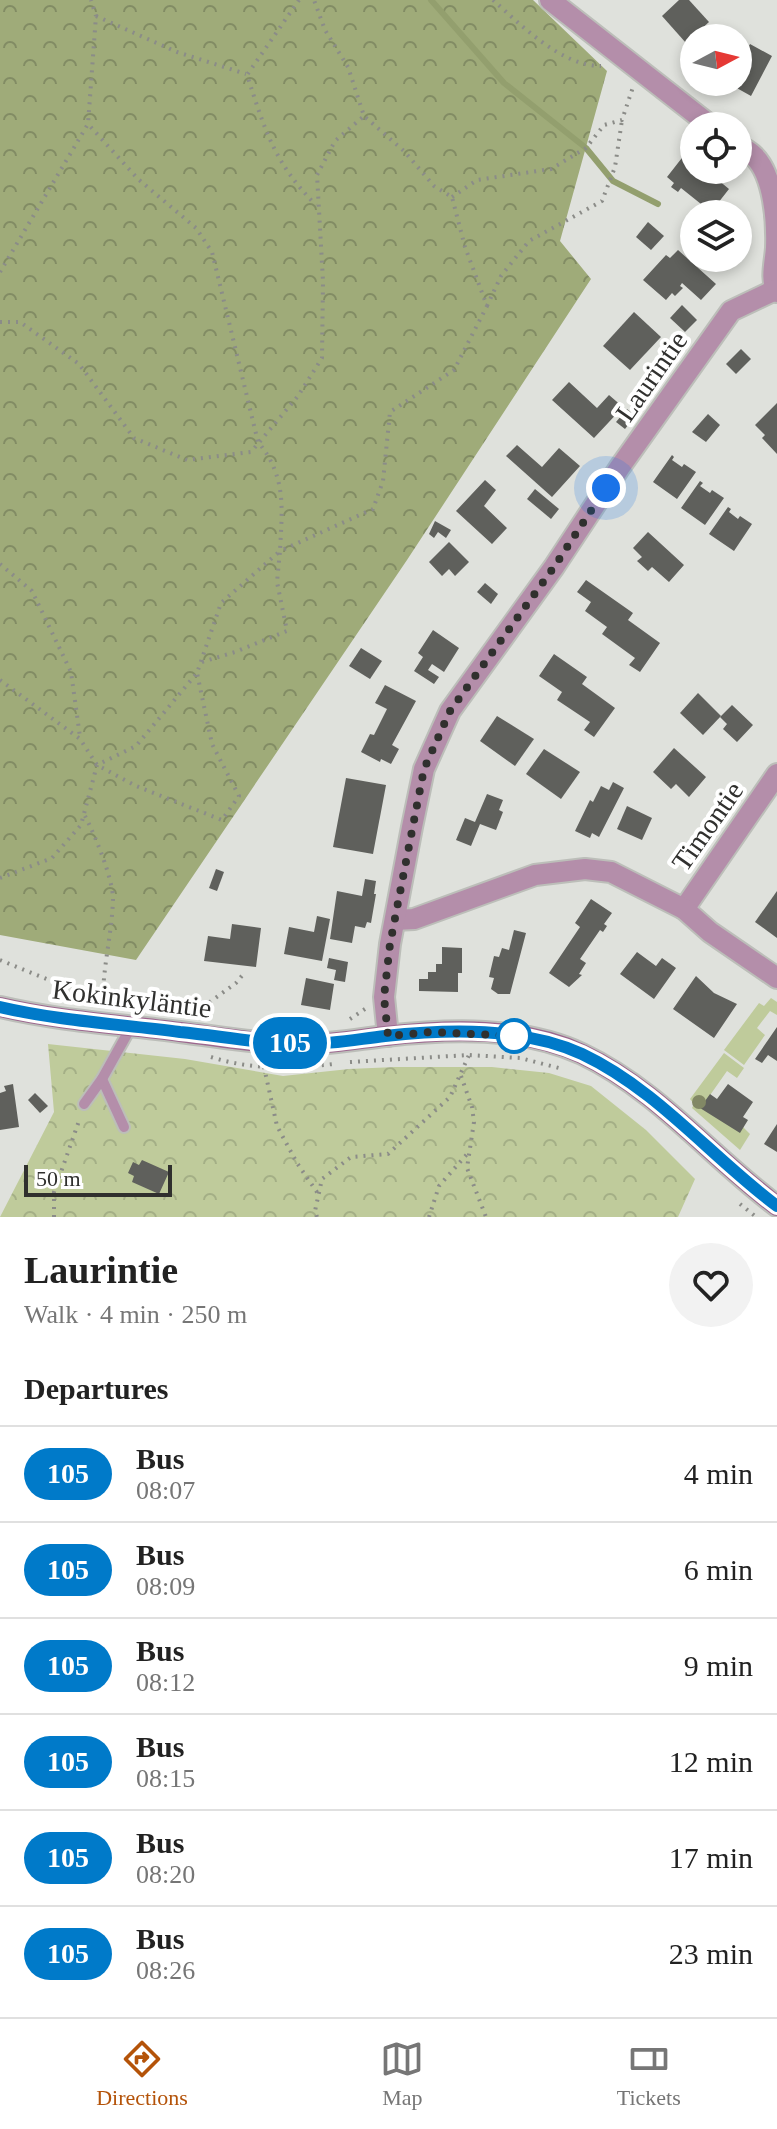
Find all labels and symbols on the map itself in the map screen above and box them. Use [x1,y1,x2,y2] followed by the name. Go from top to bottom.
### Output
[680,24,752,96] north arrow
[609,325,694,427] street label: Laurintie
[586,468,626,508] your location
[666,776,749,877] street label: Timontie
[51,973,213,1024] street label: Kokinkyläntie
[244,1017,336,1069] line badge: 105
[497,1019,531,1053] unlabelled marker
[24,1161,172,1197] scale bar

